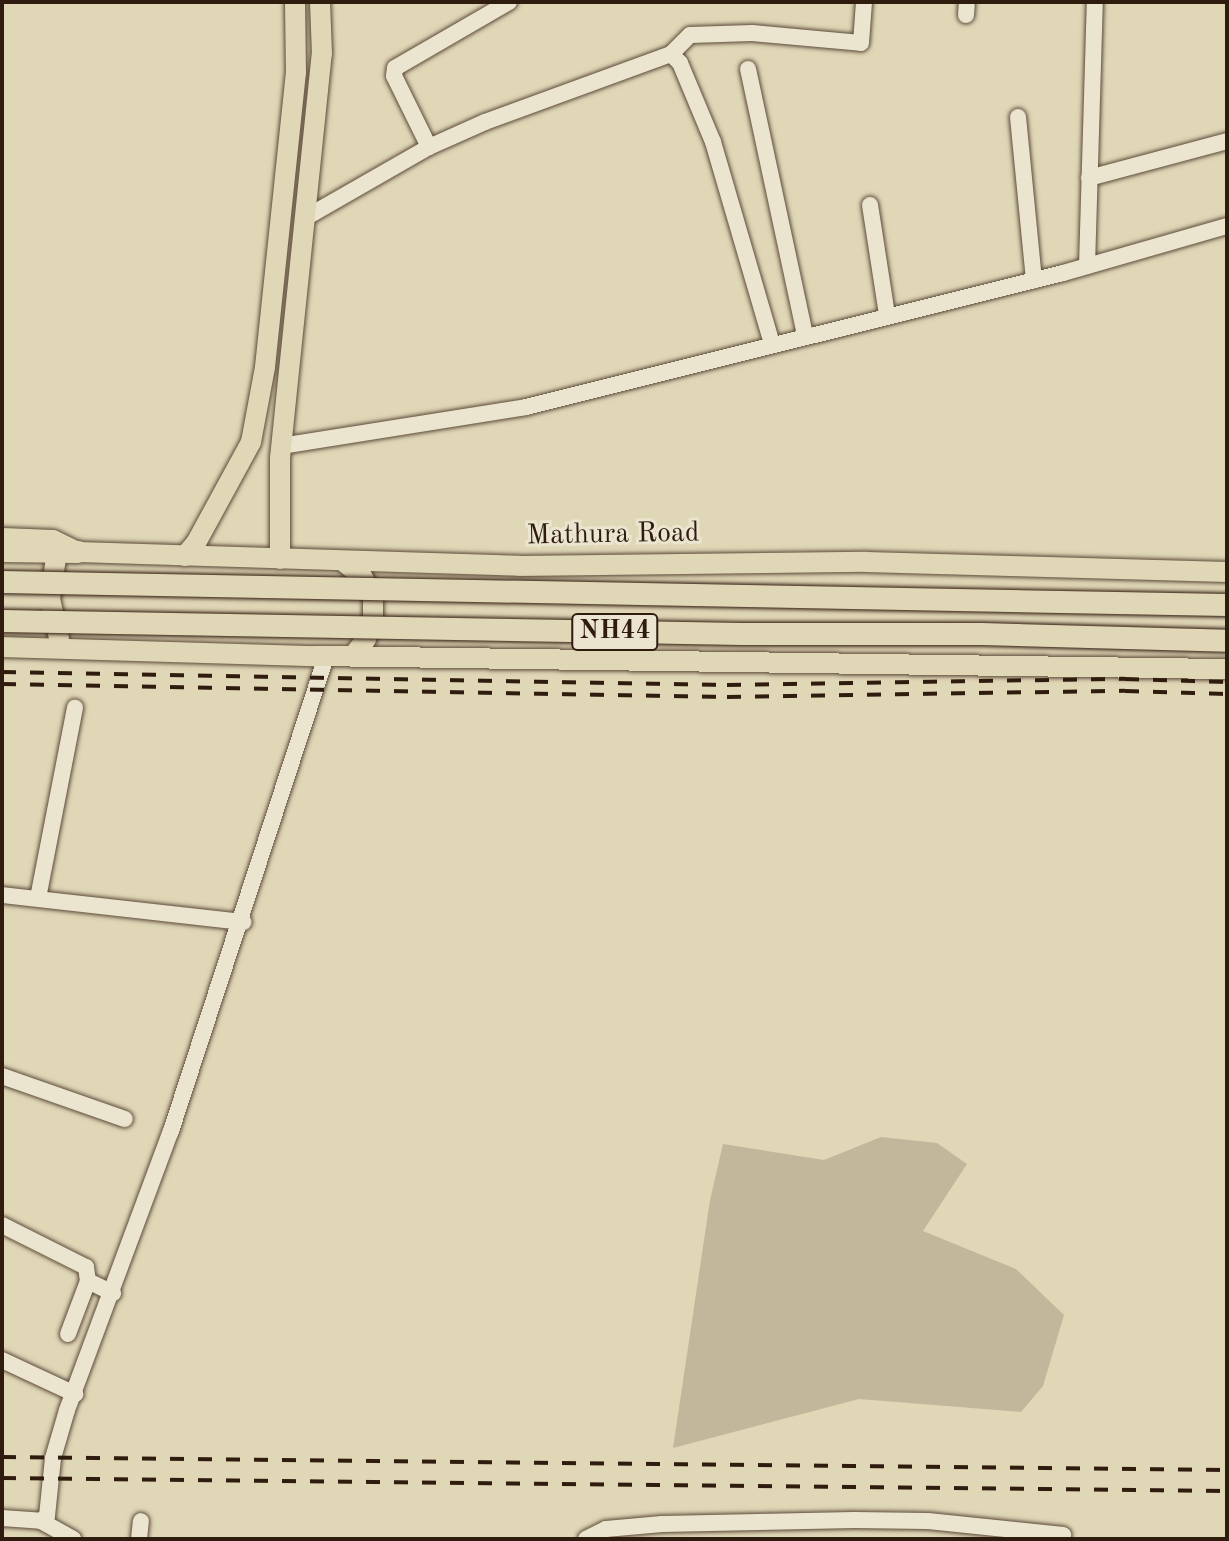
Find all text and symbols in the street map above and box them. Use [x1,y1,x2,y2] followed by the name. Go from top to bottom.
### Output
[526,517,700,553] street label: Mathura Road
[571,610,659,654] road number: NH44

